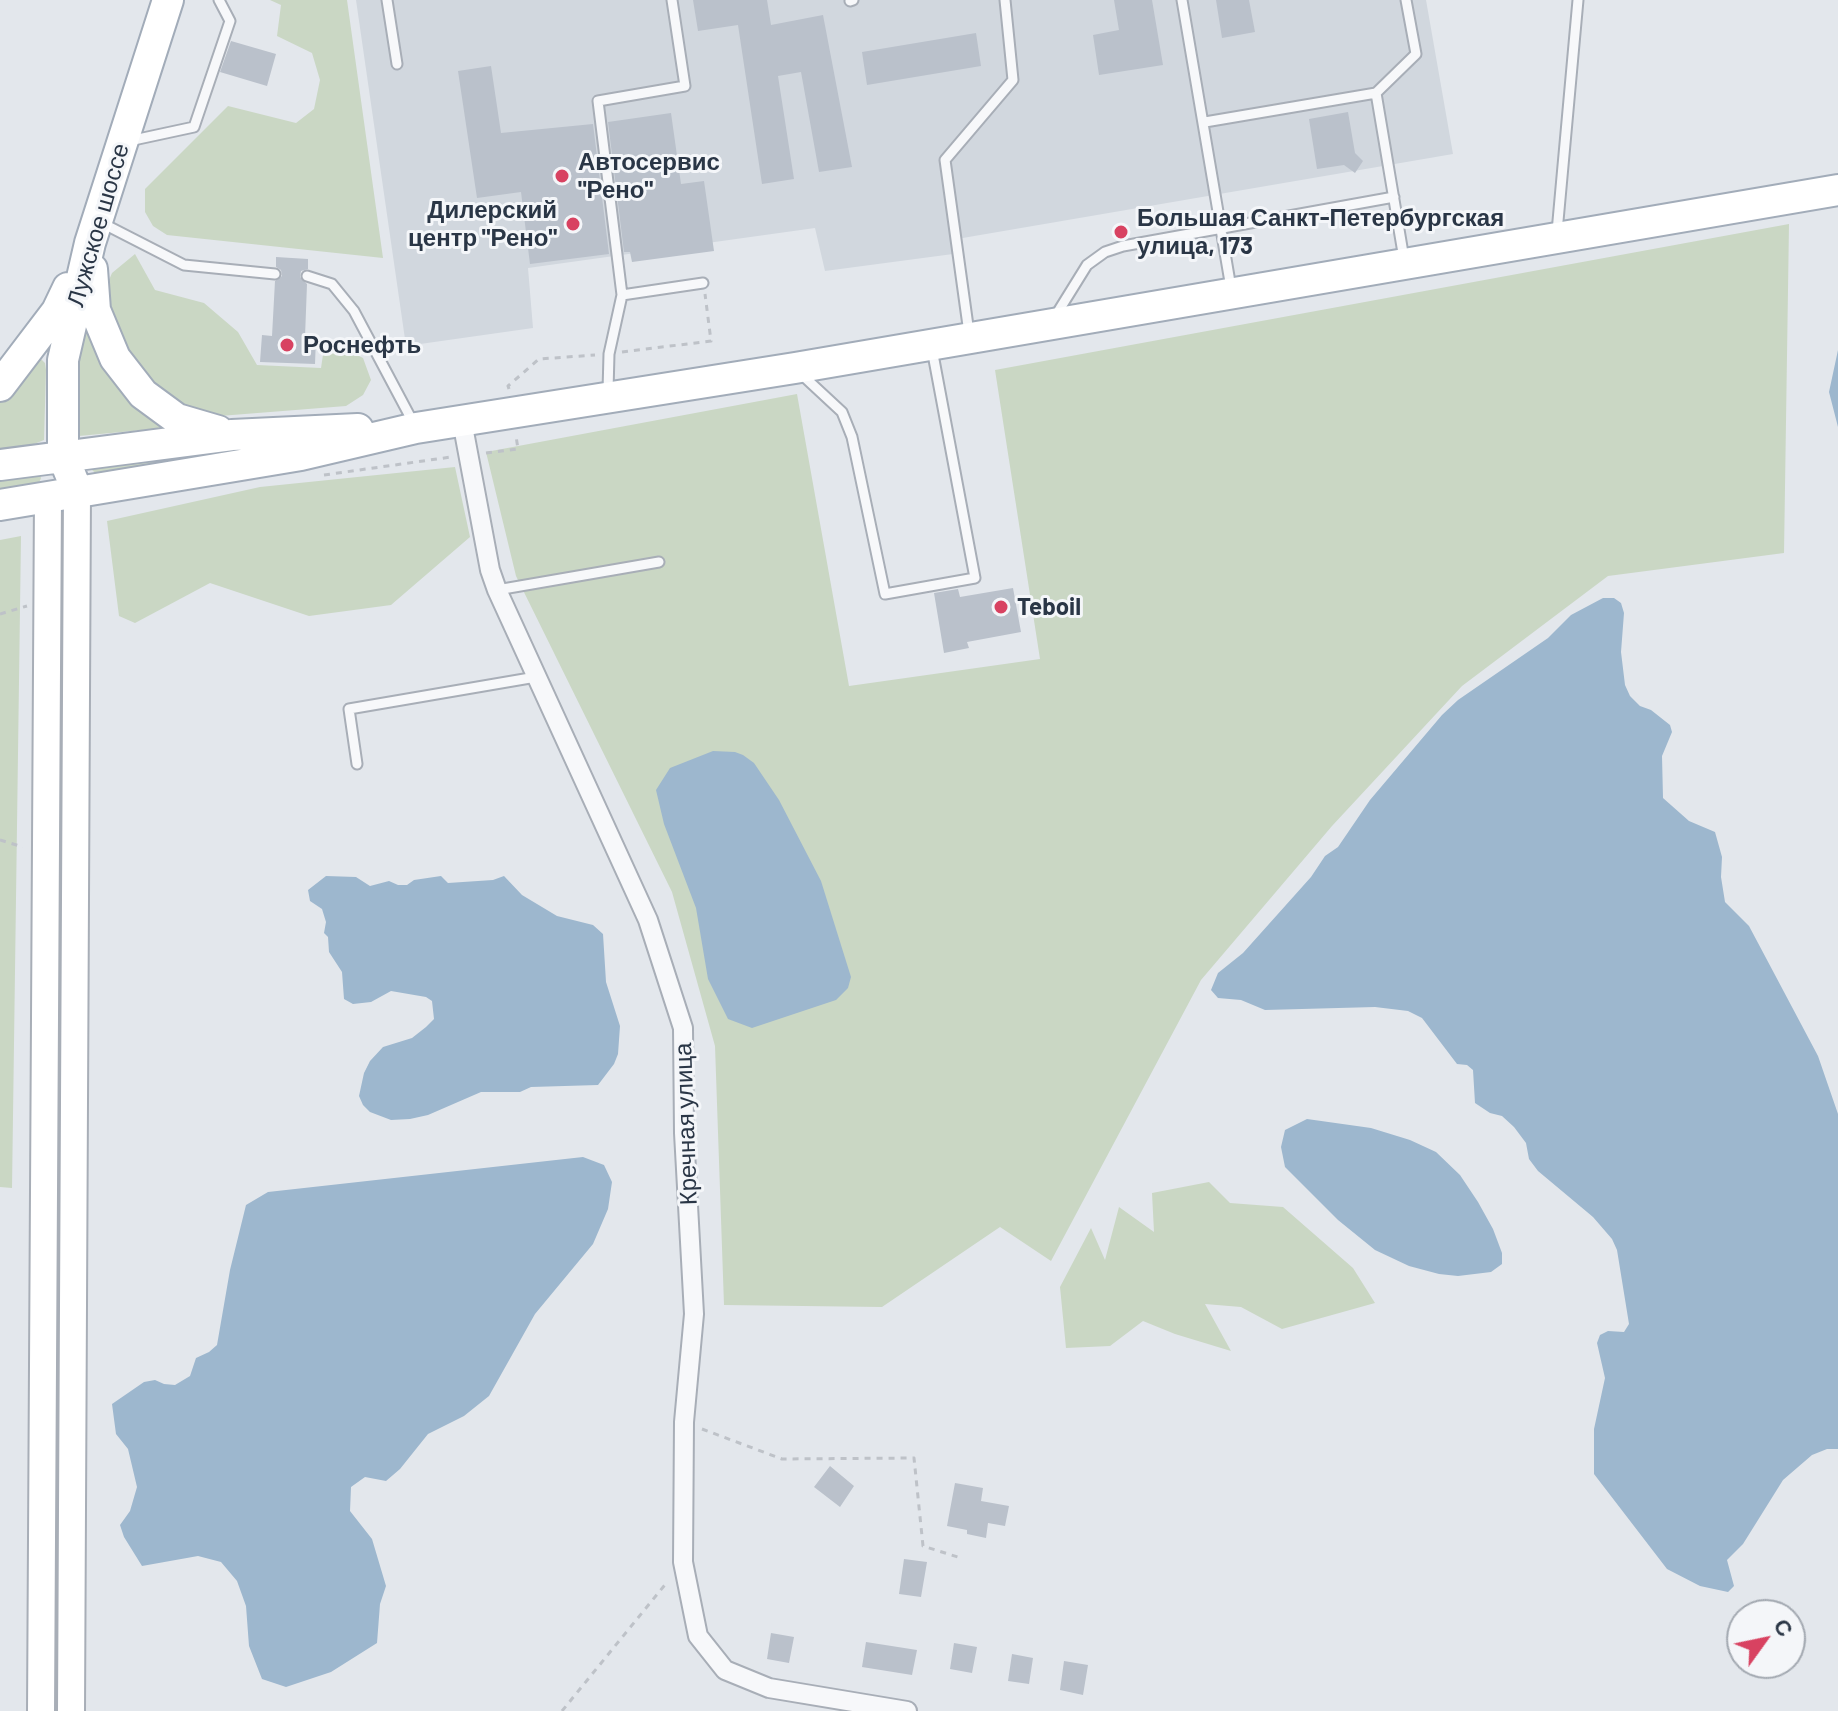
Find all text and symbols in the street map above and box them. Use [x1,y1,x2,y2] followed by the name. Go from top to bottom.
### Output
[61,140,135,310] street label: Лужское шоссе
[578,148,720,204] place label: Автосервис "Рено"
[553,167,571,185] marker: Автосервис "Рено"
[408,196,557,252] place label: Дилерский центр "Рено"
[1137,204,1504,260] place label: Большая Санкт-Петербургская улица, 173
[564,215,582,233] marker: Дилерский центр "Рено"
[1112,223,1130,241] marker: Большая Санкт-Петербургская улица, 173
[303,331,421,359] place label: Роснефть
[278,336,296,354] marker: Роснефть
[1017,593,1081,621] place label: Teboil
[992,598,1010,616] marker: Teboil
[669,1042,703,1206] street label: Кречная улица
[1726,1599,1806,1679] north arrow
[1769,1613,1800,1641] text: С

